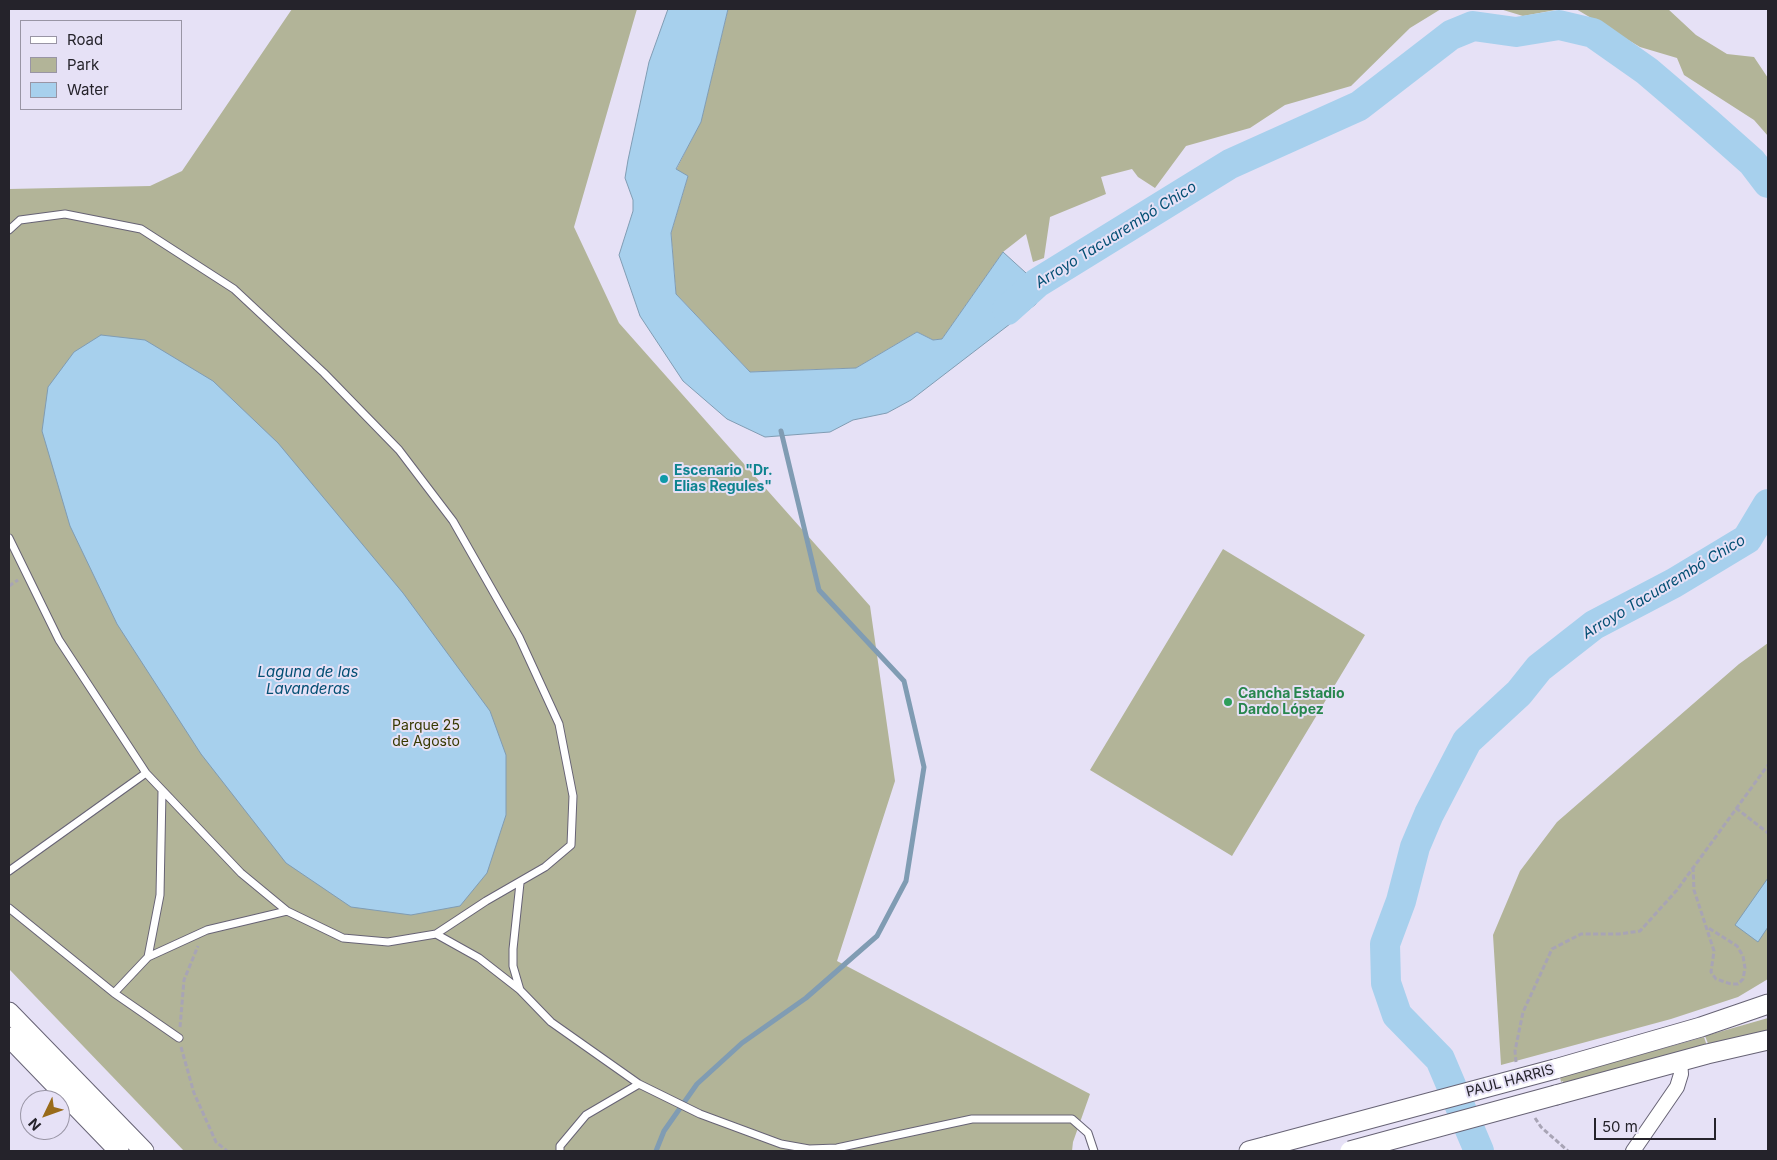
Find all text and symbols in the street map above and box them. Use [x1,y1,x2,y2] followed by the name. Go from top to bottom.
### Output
[20,20,182,110] legend
[67,30,103,49] text: Road
[67,55,99,74] text: Park
[67,80,109,99] text: Water
[1032,178,1200,292] water label: Arroyo Tacuarembó Chico
[674,463,773,496] place label: Escenario "Dr. Elias Regules"
[658,473,670,485] marker: Escenario "Dr. Elias Regules"
[1579,531,1749,643] water label: Arroyo Tacuarembó Chico
[258,663,358,698] water label: Laguna de las Lavanderas
[1238,686,1344,719] place label: Cancha Estadio Dardo López
[1222,696,1234,708] marker: Cancha Estadio Dardo López
[392,718,460,750] park label: Parque 25 de Agosto
[1464,1061,1556,1101] street label: PAUL HARRIS
[20,1090,70,1140] north arrow
[1597,1108,1720,1140] scale bar
[24,1115,44,1134] text: N
[1602,1117,1638,1136] text: 50 m

